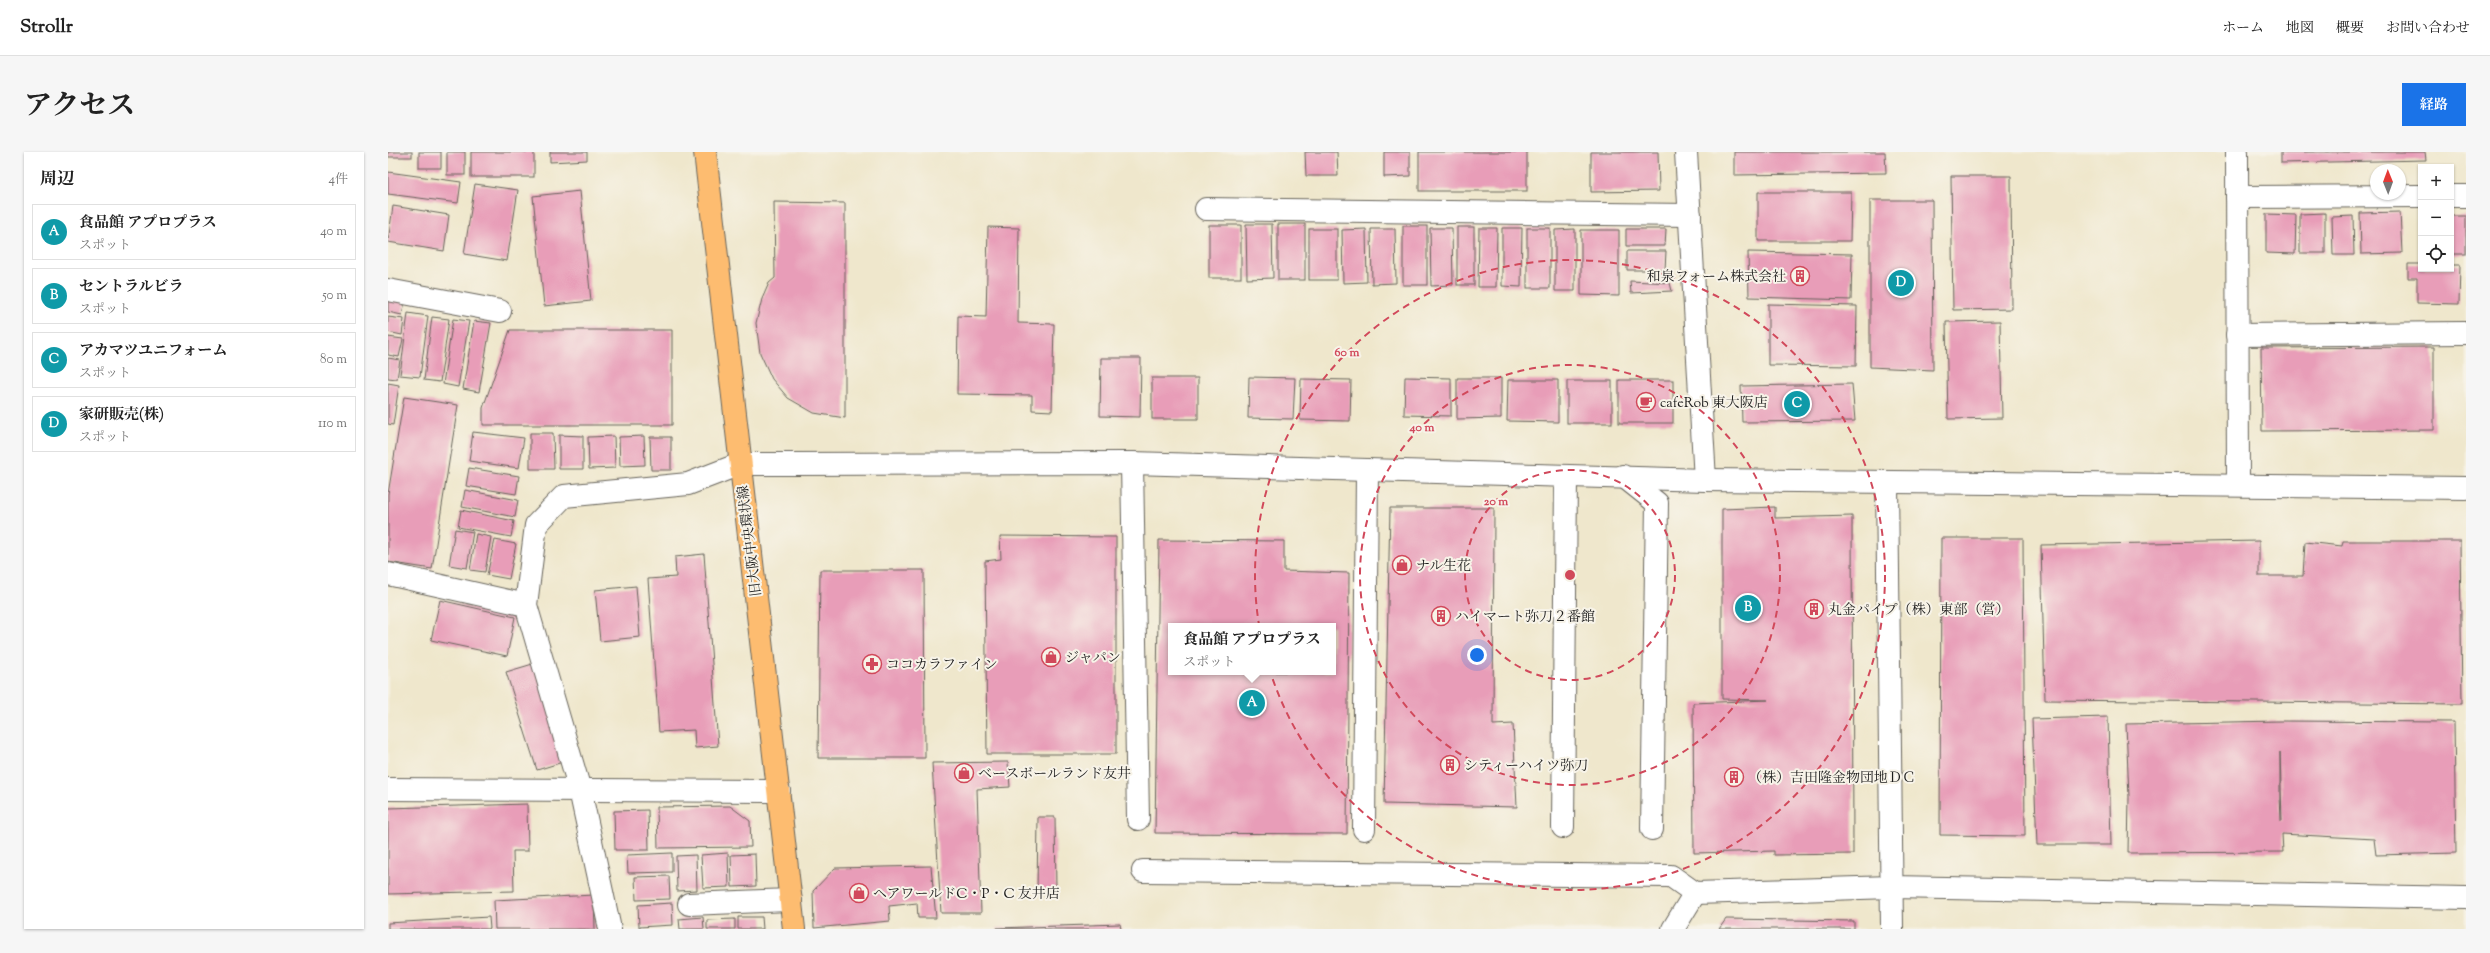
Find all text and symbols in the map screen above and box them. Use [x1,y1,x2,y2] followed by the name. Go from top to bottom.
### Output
[20,14,73,41] text: Strollr
[2222,19,2264,39] text: ホーム
[2286,19,2314,39] text: 地図
[2336,19,2364,39] text: 概要
[2386,19,2470,39] text: お問い合わせ
[2402,83,2466,126] button: 経路
[24,87,135,127] text: アクセス
[2370,164,2406,200] north arrow
[2418,164,2454,272] map controls
[2418,164,2454,200] button: +
[40,168,74,192] text: 周辺
[328,171,348,189] text: 4件
[2418,200,2454,236] button: −
[79,213,217,234] text: 食品館 アプロプラス
[49,223,59,241] text: A
[320,223,347,241] text: 40 m
[2418,236,2454,272] button: locate
[79,237,131,255] text: スポット
[1789,265,1811,287] building icon: 和泉フォーム株式会社
[1647,268,1786,288] place label: 和泉フォーム株式会社
[1888,268,1914,298] pin: D
[79,277,184,298] text: セントラルビラ
[50,287,58,305] text: B
[322,287,347,305] text: 50 m
[79,301,131,319] text: スポット
[79,341,227,362] text: アカマツユニフォーム
[1335,344,1359,362] text: 60 m
[49,351,59,369] text: C
[320,351,347,369] text: 80 m
[79,365,131,383] text: スポット
[1784,389,1810,419] pin: C
[1635,391,1657,413] cafe icon: cafeRob 東大阪店
[1660,394,1768,414] place label: cafeRob 東大阪店
[79,405,164,426] text: 家研販売(株)
[49,415,59,433] text: D
[318,415,347,433] text: 110 m
[1409,419,1434,437] text: 40 m
[79,429,131,447] text: スポット
[734,484,768,598] street label: 旧大阪中央環状線
[1484,493,1508,511] text: 20 m
[1391,554,1413,576] shop icon: ナル生花
[1416,557,1471,577] place label: ナル生花
[1563,568,1577,582] centre of rings
[1735,593,1761,623] pin: B
[1803,598,1825,620] building icon: 丸金パイプ（株）東部（営）
[1828,601,2010,621] place label: 丸金パイプ（株）東部（営）
[1430,605,1452,627] building icon: ハイマート弥刀２番館
[1455,608,1595,628] place label: ハイマート弥刀２番館
[1168,623,1336,675] popup
[1183,630,1321,651] text: 食品館 アプロプラス
[1467,645,1487,665] your location
[1040,646,1062,668] shop icon: ジャパン
[1065,649,1121,669] place label: ジャパン
[861,653,883,675] pharmacy icon: ココカラファイン
[1183,654,1235,672] text: スポット
[886,656,998,676] place label: ココカラファイン
[1239,688,1265,718] pin: A
[1439,754,1461,776] building icon: シティーハイツ弥刀
[1464,757,1588,777] place label: シティーハイツ弥刀
[953,762,975,784] shop icon: ベースボールランド友井
[978,765,1131,785] place label: ベースボールランド友井
[1723,766,1745,788] building icon: （株）吉田隆金物団地ＤＣ
[1748,769,1916,789] place label: （株）吉田隆金物団地ＤＣ
[848,882,870,904] shop icon: ヘアワールドC・P・C 友井店
[873,885,1060,905] place label: ヘアワールドC・P・C 友井店

